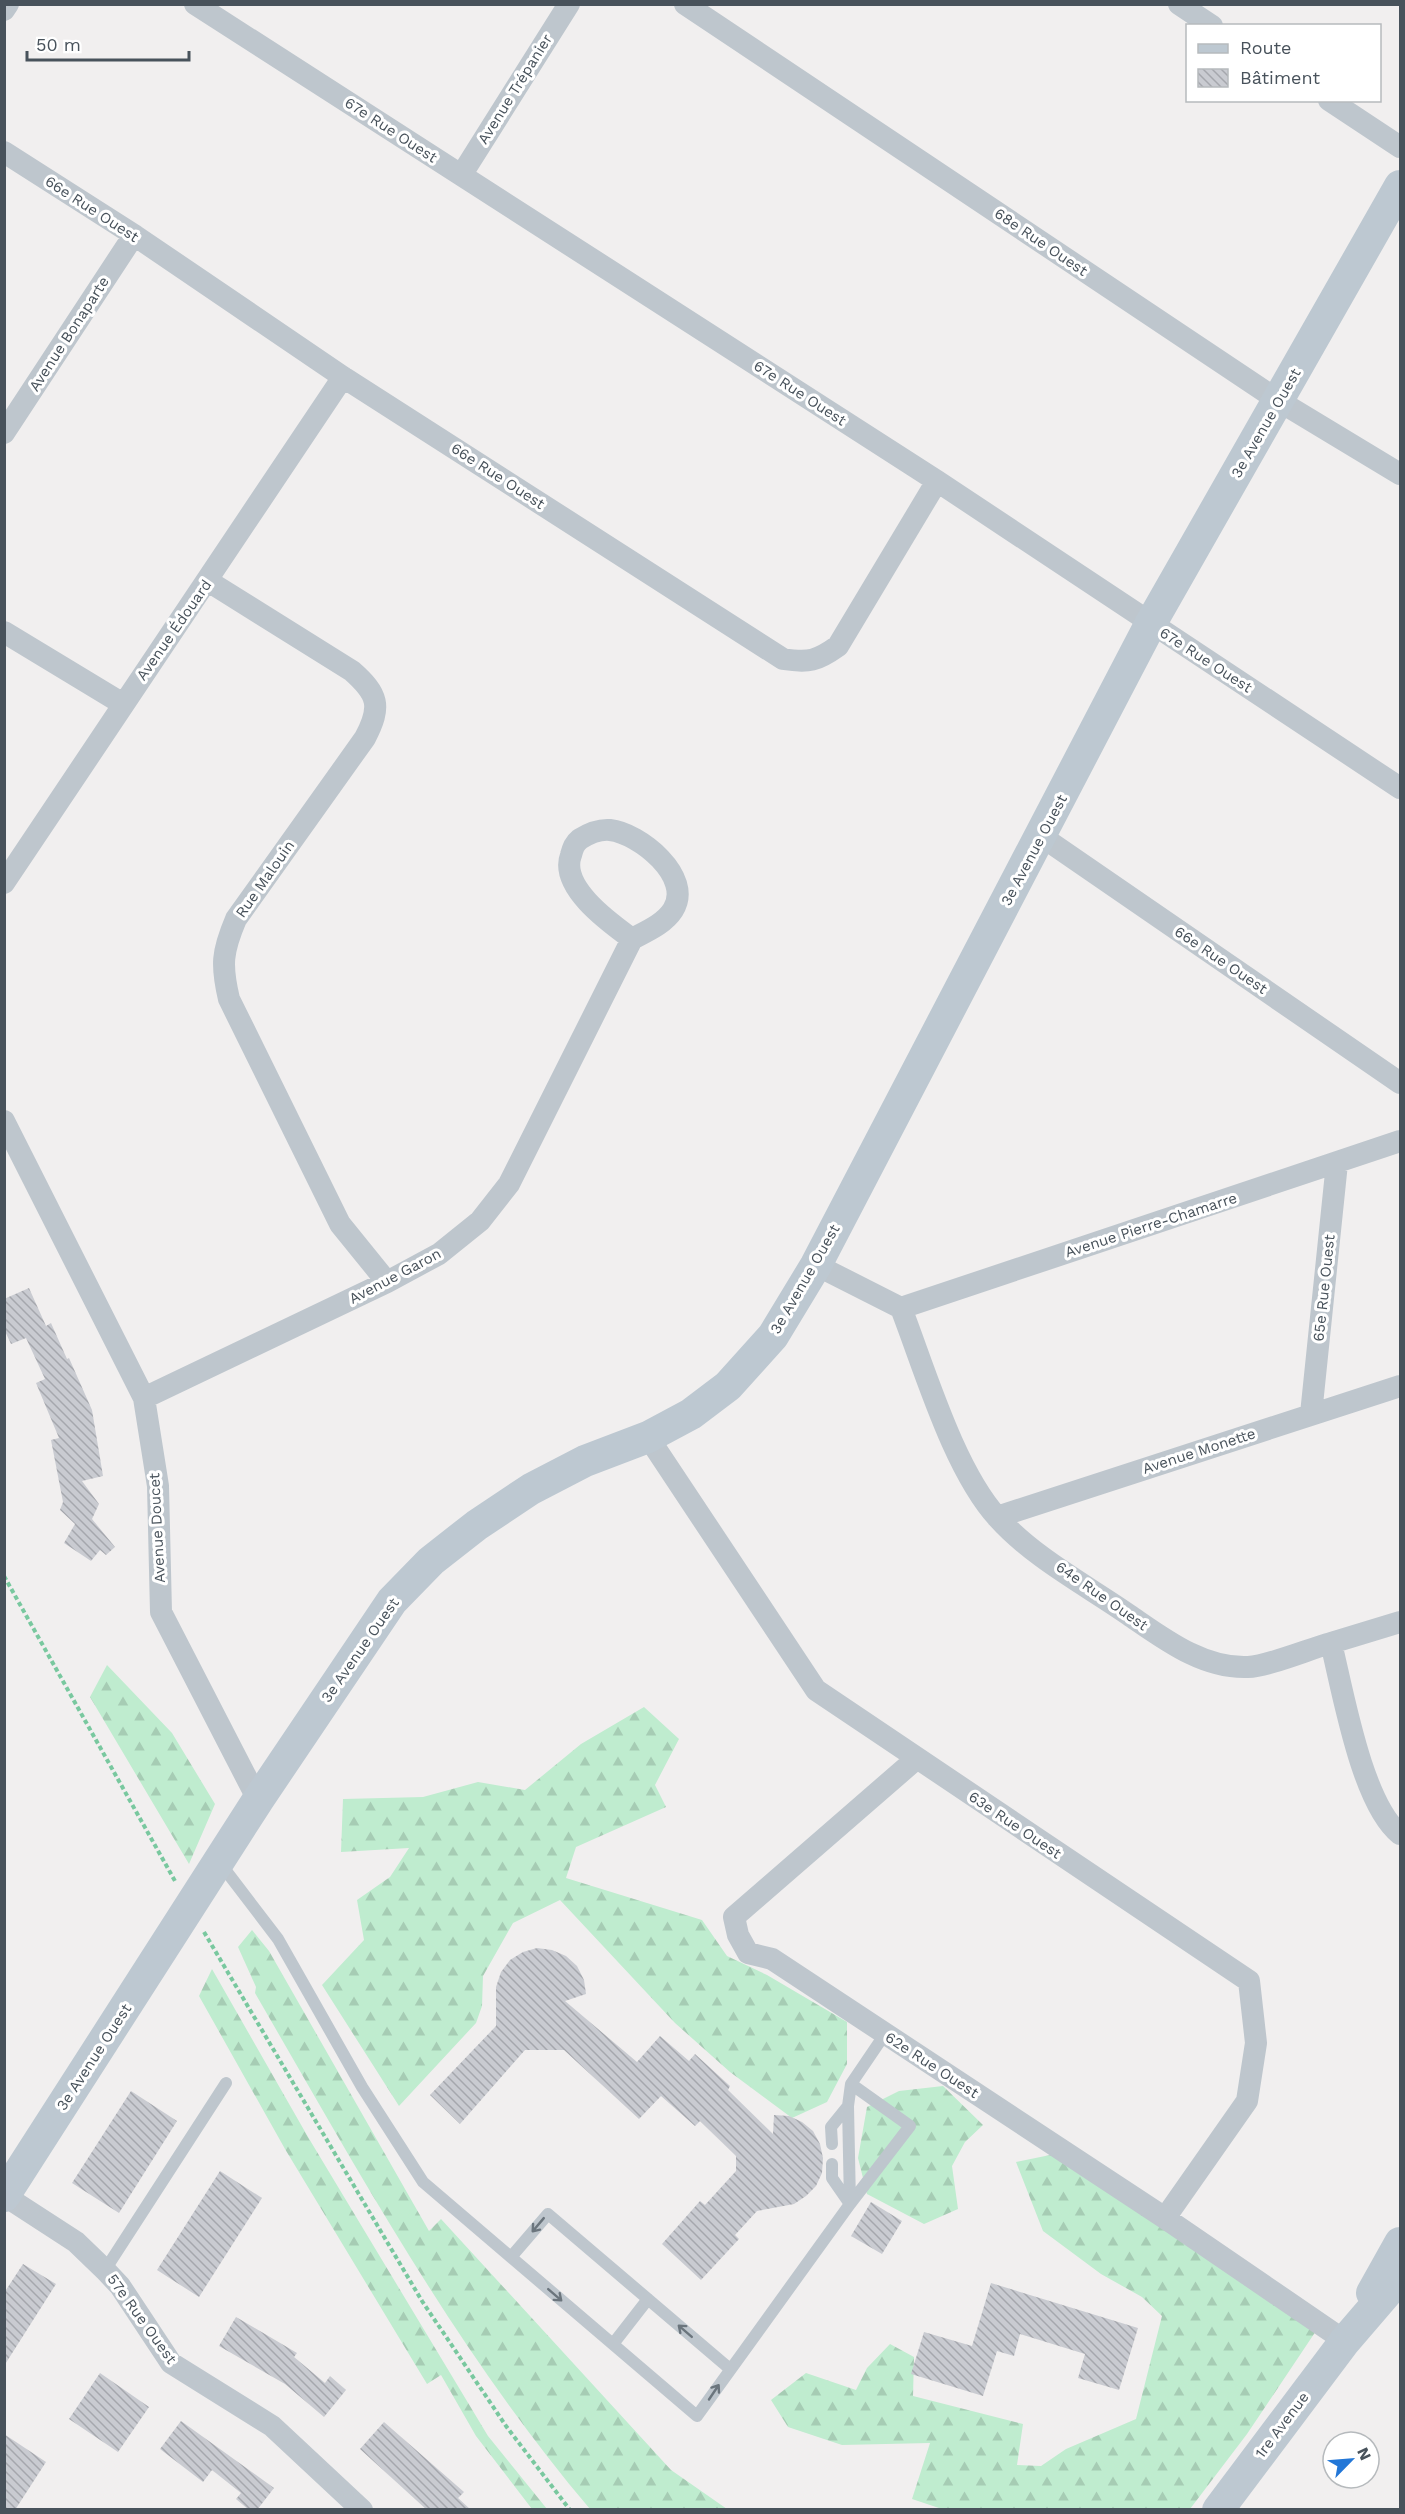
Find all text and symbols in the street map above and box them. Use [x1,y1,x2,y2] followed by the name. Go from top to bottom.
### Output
[27,24,189,62] scale bar
[1186,24,1381,102] legend
[474,31,556,147] street label: Avenue Trépanier
[36,34,81,55] text: 50 m
[1240,37,1292,58] text: Route
[1240,67,1320,88] text: Bâtiment
[341,93,441,167] street label: 67e Rue Ouest
[42,172,143,246] street label: 66e Rue Ouest
[991,204,1092,280] street label: 68e Rue Ouest
[25,273,113,395] street label: Avenue Bonaparte
[750,356,850,430] street label: 67e Rue Ouest
[1227,364,1305,481] street label: 3e Avenue Ouest
[448,439,549,513] street label: 66e Rue Ouest
[133,576,215,684] street label: Avenue Édouard
[1156,623,1256,697] street label: 67e Rue Ouest
[997,791,1071,909] street label: 3e Avenue Ouest
[232,837,298,921] street label: Rue Malouin
[1171,922,1271,998] street label: 66e Rue Ouest
[1063,1189,1239,1261] street label: Avenue Pierre-Chamarre
[766,1220,844,1337] street label: 3e Avenue Ouest
[1309,1233,1339,1343] street label: 65e Rue Ouest
[346,1244,444,1308] street label: Avenue Garon
[1140,1424,1258,1478] street label: Avenue Monette
[145,1472,169,1584] street label: Avenue Doucet
[1053,1558,1152,1635] street label: 64e Rue Ouest
[317,1594,403,1706] street label: 3e Avenue Ouest
[965,1787,1065,1863] street label: 63e Rue Ouest
[53,2000,136,2114] street label: 3e Avenue Ouest
[882,2028,983,2102] street label: 62e Rue Ouest
[531,2217,545,2232] one-way arrow
[103,2271,181,2368] street label: 57e Rue Ouest
[547,2288,562,2302] one-way arrow
[677,2324,693,2337] one-way arrow
[707,2384,720,2401] one-way arrow
[1251,2388,1313,2462] street label: 1re Avenue
[1321,2430,1381,2490] north arrow
[1353,2444,1375,2463] text: N

